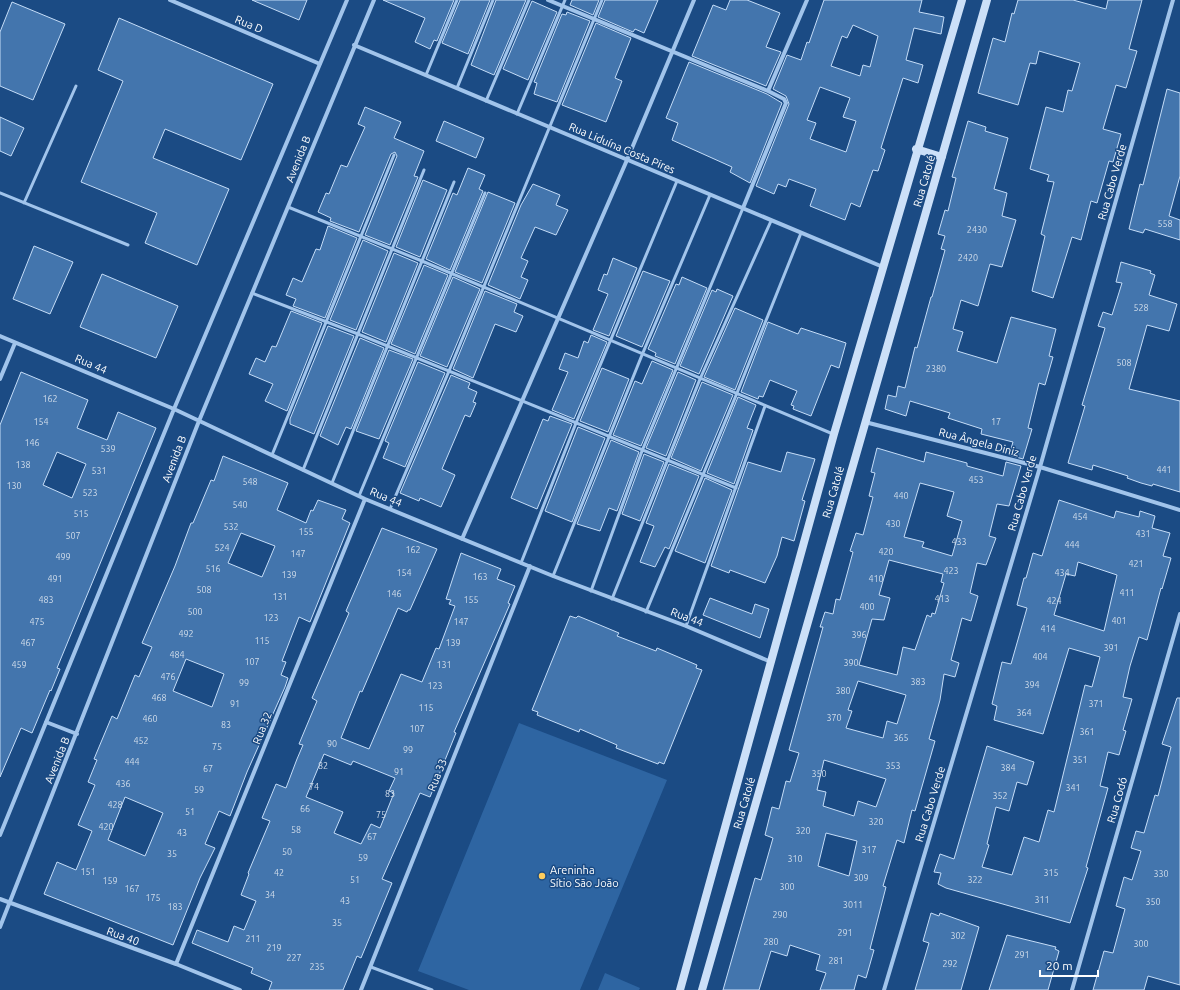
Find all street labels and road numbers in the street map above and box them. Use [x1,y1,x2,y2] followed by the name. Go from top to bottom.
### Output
[233,13,265,35] street label: Rua D
[567,120,677,176] street label: Rua Liduína Costa Pires
[283,134,313,184] street label: Avenida B
[1095,143,1129,221] street label: Rua Cabo Verde
[911,154,937,208] street label: Rua Catolé
[73,352,109,376] street label: Rua 44
[938,425,1021,458] street label: Rua Ângela Diniz
[160,434,188,484] street label: Avenida B
[1005,454,1039,532] street label: Rua Cabo Verde
[820,465,846,519] street label: Rua Catolé
[368,485,404,509] street label: Rua 44
[669,605,705,629] street label: Rua 44
[250,710,274,746] street label: Rua 32
[42,735,72,785] street label: Avenida B
[425,757,449,793] street label: Rua 33
[913,765,947,843] street label: Rua Cabo Verde
[731,776,757,830] street label: Rua Catolé
[1105,776,1129,824] street label: Rua Codó
[105,925,141,947] street label: Rua 40

